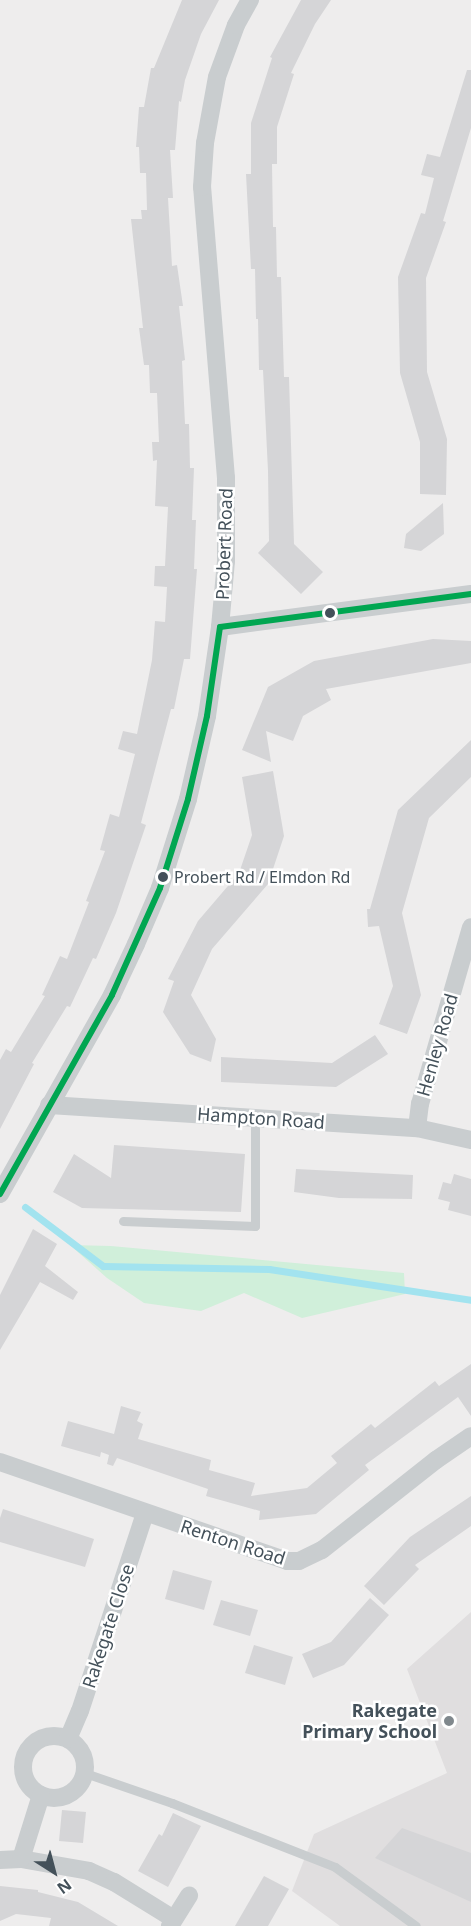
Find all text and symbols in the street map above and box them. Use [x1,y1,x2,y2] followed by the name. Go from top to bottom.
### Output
[211,488,237,600] street label: Probert Road
[324,607,336,619] unlabelled marker
[174,867,350,887] place label: Probert Rd / Elmdon Rd
[157,871,169,883] marker: Probert Rd / Elmdon Rd
[412,991,462,1099] street label: Henley Road
[197,1103,325,1133] street label: Hampton Road
[178,1515,288,1569] street label: Renton Road
[78,1561,138,1691] street label: Rakegate Close
[302,1700,437,1742] place label: Rakegate Primary School
[442,1714,456,1728] marker: Rakegate Primary School
[24,1842,84,1902] north arrow
[53,1874,76,1899] text: N

